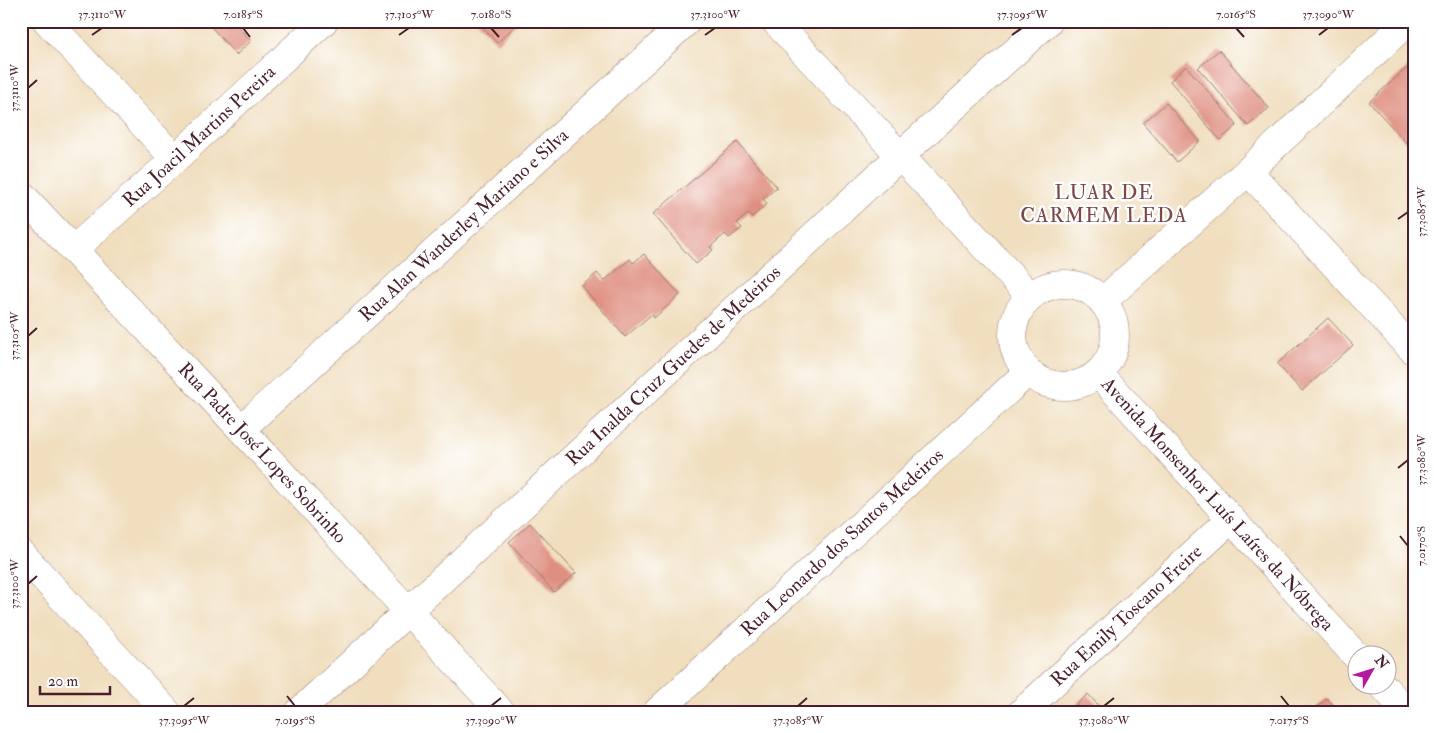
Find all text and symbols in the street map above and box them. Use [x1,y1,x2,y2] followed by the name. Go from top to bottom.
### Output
[78,7,127,22] text: 37.3110°W
[223,7,263,22] text: 7.0185°S
[385,7,434,22] text: 37.3105°W
[471,7,511,22] text: 7.0180°S
[690,7,741,22] text: 37.3100°W
[997,7,1048,22] text: 37.3095°W
[1216,7,1256,22] text: 7.0165°S
[1302,7,1355,22] text: 37.3090°W
[118,60,281,212] street label: Rua Joacil Martins Pereira
[7,63,22,112] text: 37.3110°W
[354,123,574,327] street label: Rua Alan Wanderley Mariano e Silva
[1020,180,1188,228] district label: LUAR DE CARMEM LEDA
[1414,186,1429,237] text: 37.3085°W
[561,260,786,471] street label: Rua Inalda Cruz Guedes de Medeiros
[7,311,22,360] text: 37.3105°W
[173,357,352,548] street label: Rua Padre José Lopes Sobrinho
[1095,372,1339,636] street label: Avenida Monsenhor Luís Laíres da Nóbrega
[1414,434,1429,486] text: 37.3080°W
[736,443,949,641] street label: Rua Leonardo dos Santos Medeiros
[1414,526,1429,566] text: 7.0170°S
[1045,540,1207,692] street label: Rua Emily Toscano Freire
[7,558,22,609] text: 37.3100°W
[1348,646,1398,696] north arrow
[1371,651,1393,673] text: N
[40,663,110,695] scale bar
[48,672,78,691] text: 20 m
[159,713,210,728] text: 37.3095°W
[275,713,315,728] text: 7.0195°S
[465,713,518,728] text: 37.3090°W
[773,713,824,728] text: 37.3085°W
[1078,713,1130,728] text: 37.3080°W
[1269,713,1309,728] text: 7.0175°S

